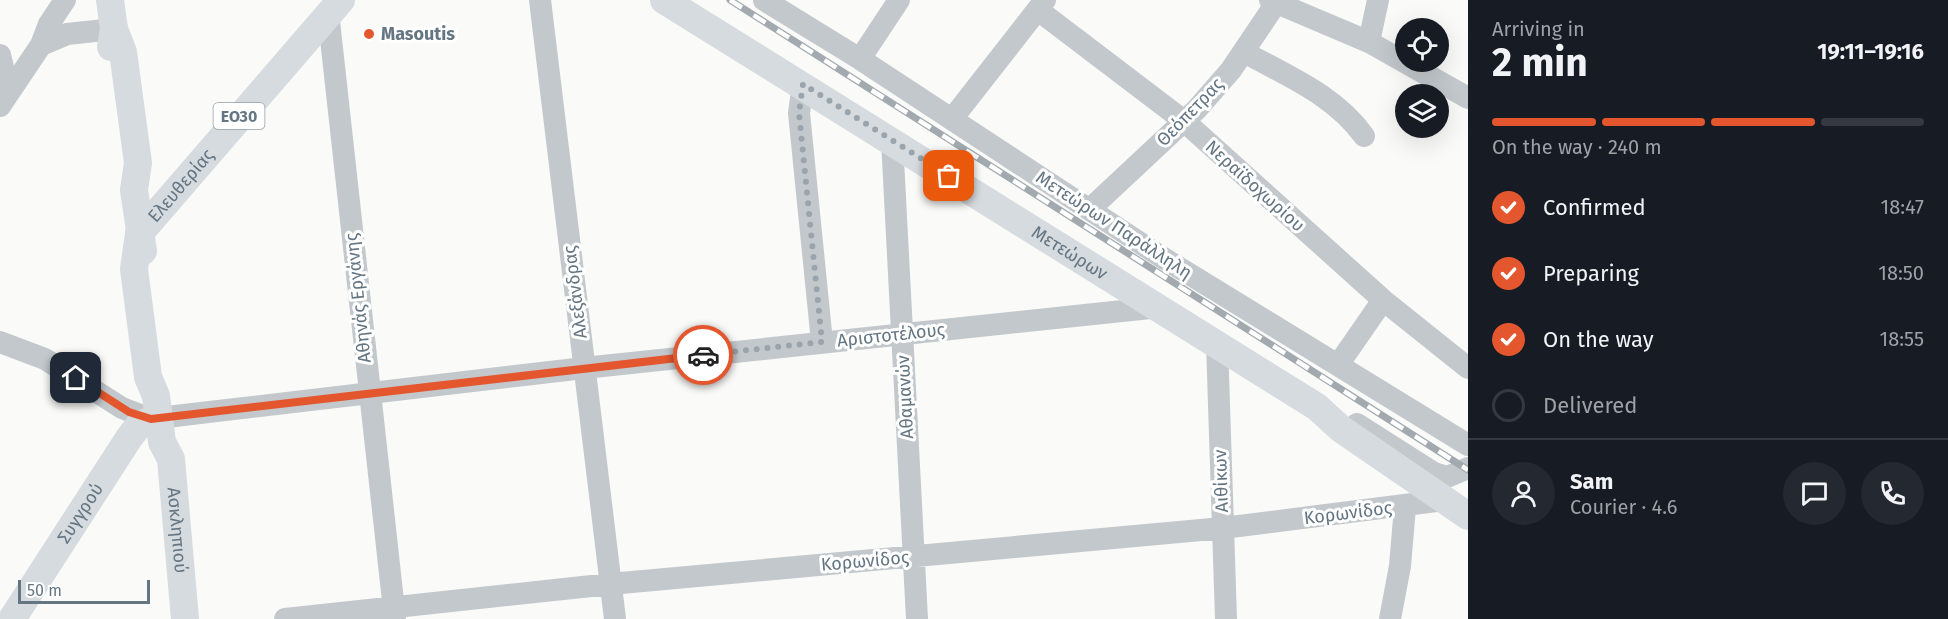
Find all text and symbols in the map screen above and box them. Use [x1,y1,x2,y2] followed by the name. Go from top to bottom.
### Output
[1492,17,1585,41] text: Arriving in
[1395,18,1449,138] map controls
[1395,18,1449,72] button: locate
[381,23,455,45] place label: Masoutis
[362,27,376,41] marker: Masoutis
[1817,38,1924,65] text: 19:11–19:16
[1492,40,1588,86] text: 2 min
[1152,73,1228,151] street label: Θεόπετρας
[1395,84,1449,138] button: layers
[214,103,264,129] road number: ΕΟ30
[1492,135,1662,159] text: On the way · 240 m
[1201,136,1309,236] street label: Νεραϊδοχωρίου
[143,144,219,227] street label: Ελευθερίας
[923,150,974,201] pin
[932,159,965,192] icon: bag
[1032,167,1196,283] street label: Μετεώρων Παράλληλη
[1492,191,1525,224] icon: check
[1543,194,1646,221] text: Confirmed
[1881,195,1924,219] text: 18:47
[1028,219,1112,283] street label: Μετεώρων
[340,231,376,364] street label: Αθηνάς Εργάνης
[558,244,592,340] street label: Αλεξάνδρας
[1492,257,1525,290] icon: check
[1543,260,1639,287] text: Preparing
[1878,261,1924,285] text: 18:50
[836,318,947,352] street label: Αριστοτέλους
[1492,323,1525,356] icon: check
[673,325,733,385] courier
[1543,326,1654,353] text: On the way
[1880,327,1924,351] text: 18:55
[687,339,720,372] icon: car
[50,352,101,403] pin
[892,354,918,439] street label: Αθαμανών
[59,361,92,394] icon: home
[1543,392,1638,419] text: Delivered
[1209,449,1233,513] street label: Αιθίκων
[1492,462,1555,525] button: person
[1783,462,1846,525] button: chat
[1861,462,1924,525] button: phone
[1570,468,1613,495] text: Sam
[53,479,108,548] street label: Συγγρού
[163,486,192,574] street label: Ασκληπιού
[1570,495,1677,519] text: Courier · 4.6
[1303,497,1394,529] street label: Κορωνίδος
[820,546,911,576] street label: Κορωνίδος
[18,577,150,604] scale bar
[27,581,62,600] text: 50 m

